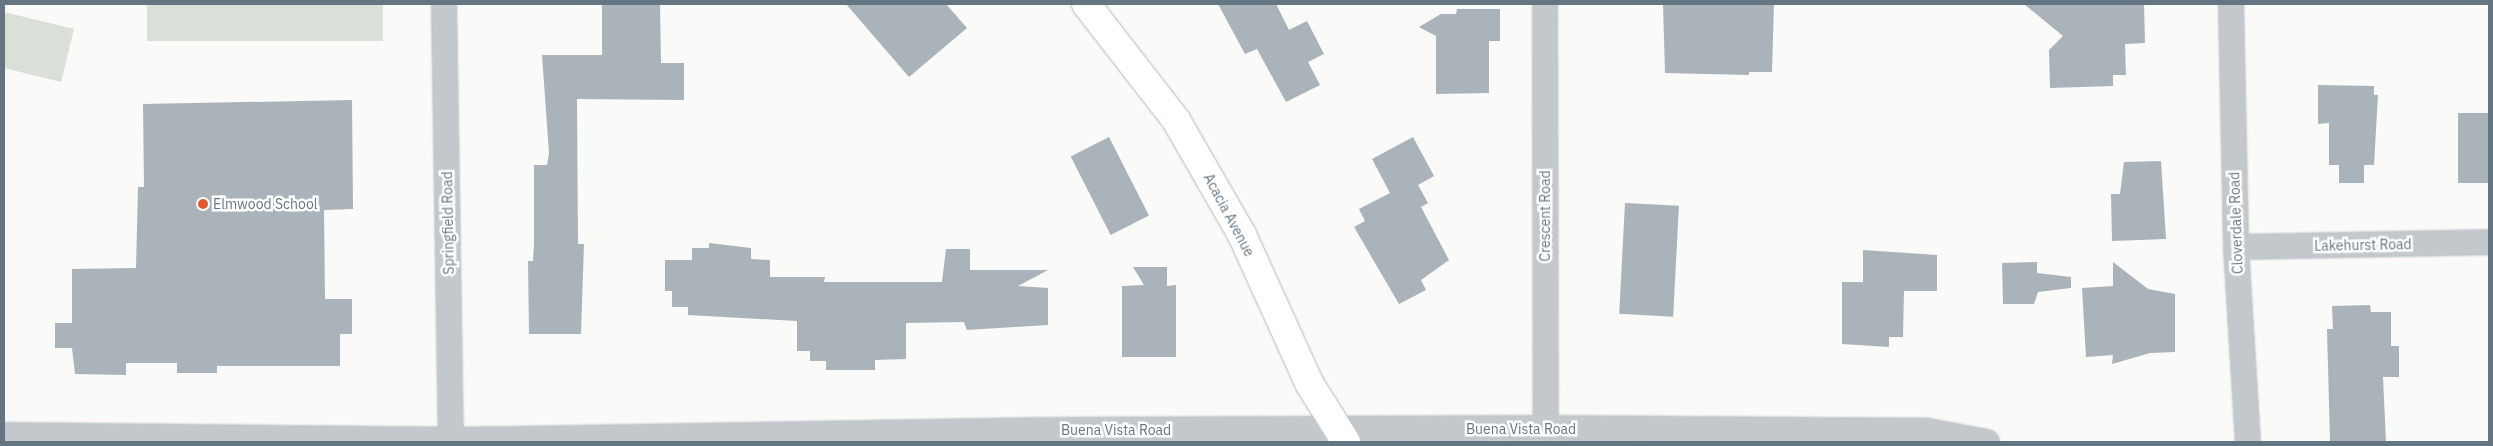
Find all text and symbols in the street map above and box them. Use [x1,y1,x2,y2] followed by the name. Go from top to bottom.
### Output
[1537,170,1553,262] street label: Crescent Road
[439,171,457,275] street label: Springfield Road
[1200,171,1258,259] street label: Acacia Avenue
[2226,172,2246,274] street label: Cloverdale Road
[213,196,318,212] place label: Elmwood School
[197,198,209,210] marker: Elmwood School
[2314,236,2412,254] street label: Lakehurst Road
[1466,421,1576,437] street label: Buena Vista Road
[1061,422,1171,438] street label: Buena Vista Road

